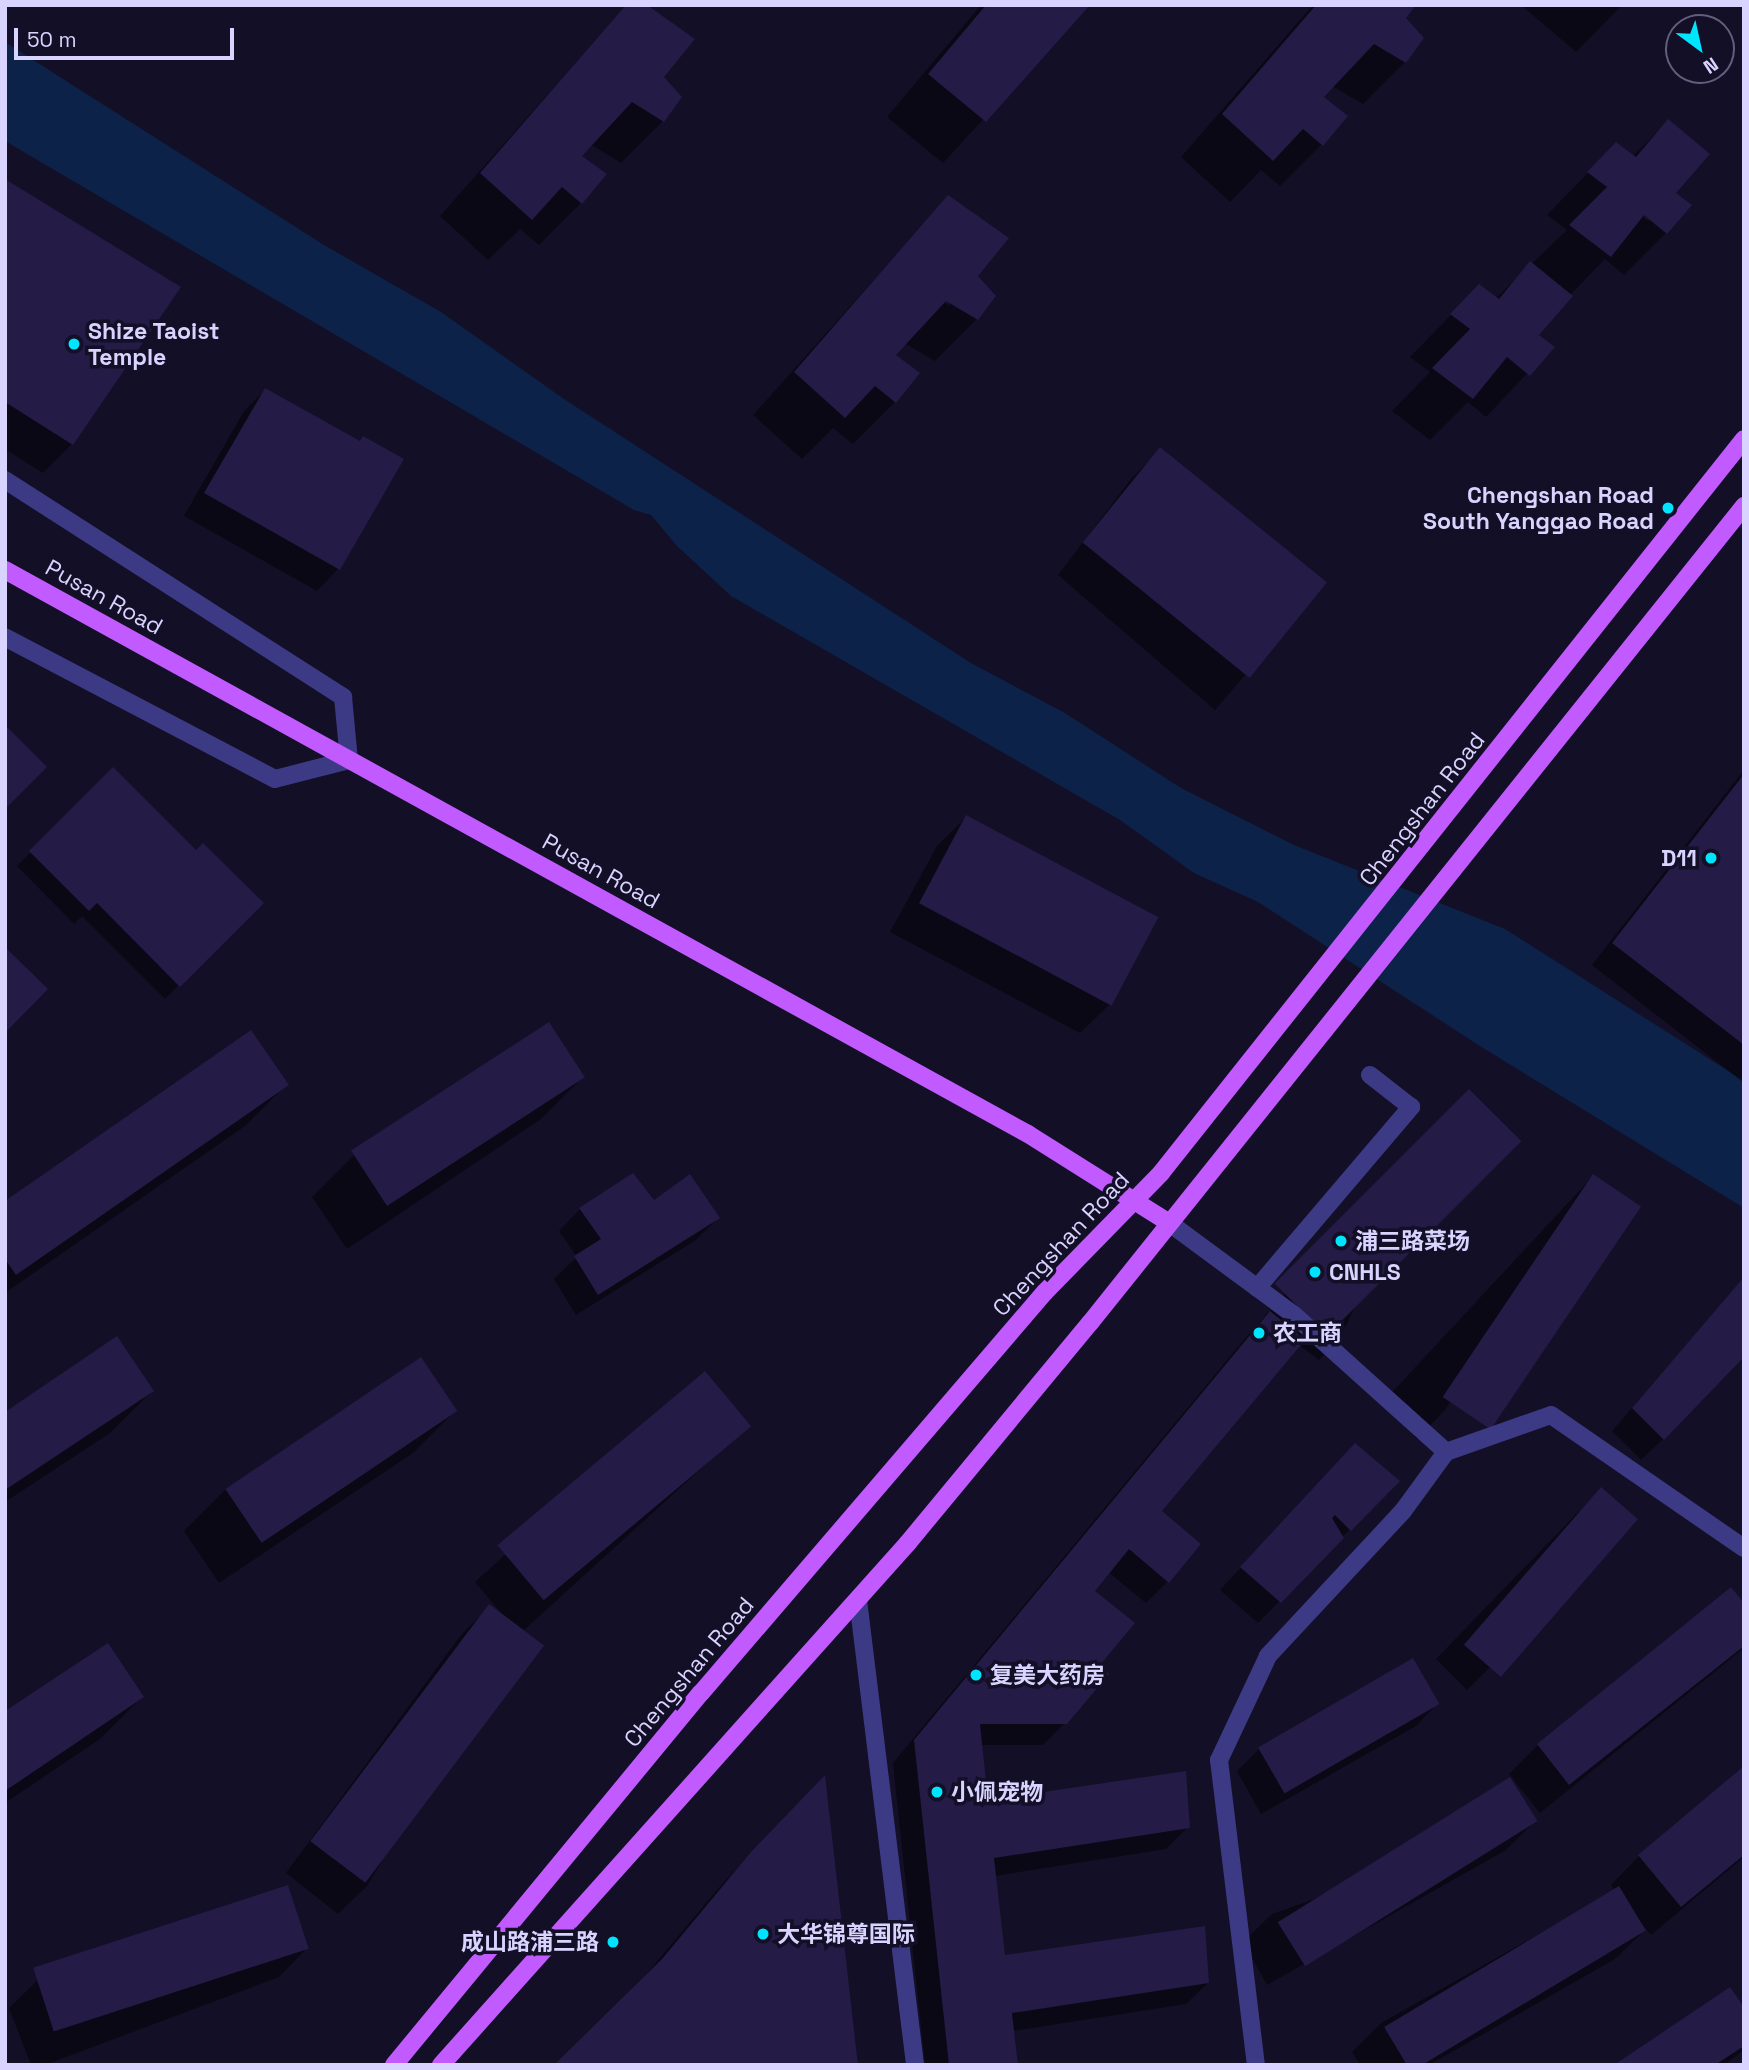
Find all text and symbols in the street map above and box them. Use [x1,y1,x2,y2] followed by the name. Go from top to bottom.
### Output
[18,14,238,58] scale bar
[1665,14,1735,84] north arrow
[27,26,77,53] text: 50 m
[1698,51,1723,79] text: N
[88,317,220,371] place label: Shize Taoist Temple
[66,336,82,352] marker: Shize Taoist Temple
[1423,481,1654,535] place label: Chengshan Road South Yanggao Road
[1660,500,1676,516] marker: Chengshan Road South Yanggao Road
[41,554,167,640] street label: Pusan Road
[1353,727,1491,891] street label: Chengshan Road
[538,828,664,914] street label: Pusan Road
[1661,844,1697,872] place label: D11
[1703,850,1719,866] marker: D11
[987,1166,1135,1322] street label: Chengshan Road
[1355,1227,1470,1255] place label: 浦三路菜场
[1333,1233,1349,1249] marker: 浦三路菜场
[1329,1258,1401,1286] place label: CNHLS
[1307,1264,1323,1280] marker: CNHLS
[1273,1319,1342,1347] place label: 农工商
[1251,1325,1267,1341] marker: 农工商
[618,1591,760,1753] street label: Chengshan Road
[990,1661,1105,1689] place label: 复美大药房
[968,1667,984,1683] marker: 复美大药房
[951,1778,1043,1806] place label: 小佩宠物
[929,1784,945,1800] marker: 小佩宠物
[777,1920,915,1948] place label: 大华锦尊国际
[755,1926,771,1942] marker: 大华锦尊国际
[461,1928,599,1956] place label: 成山路浦三路
[605,1934,621,1950] marker: 成山路浦三路

